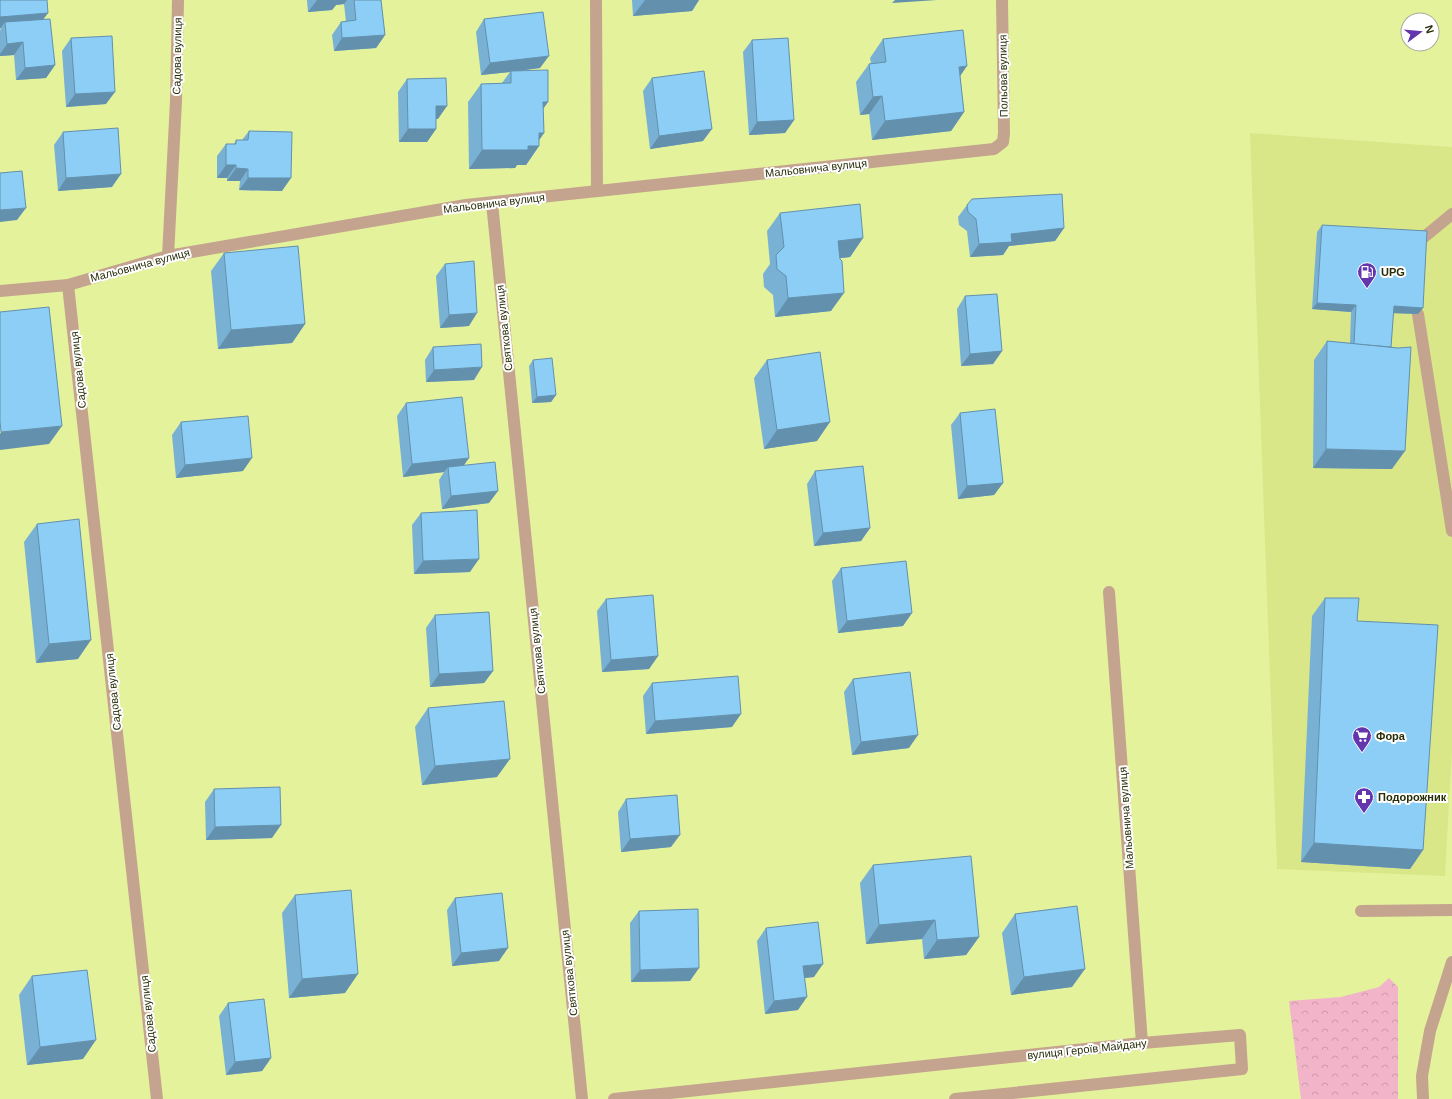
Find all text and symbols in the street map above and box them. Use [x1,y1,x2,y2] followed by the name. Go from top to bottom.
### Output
[1400,12,1440,52] north arrow
[170,17,184,95] street label: Садова вулиця
[1423,24,1436,35] text: N
[996,35,1010,117] street label: Польова вулиця
[764,157,868,179] street label: Мальовнича вулиця
[442,191,546,215] street label: Мальовнича вулиця
[89,246,191,284] street label: Мальовнича вулиця
[1356,261,1378,289] fuel station icon: UPG
[1381,266,1405,278] place label: UPG
[494,284,514,372] street label: Святкова вулиця
[68,331,88,409] street label: Садова вулиця
[527,607,547,695] street label: Святкова вулиця
[103,653,123,731] street label: Садова вулиця
[1351,725,1373,753] supermarket icon: Фора
[1376,730,1406,742] place label: Фора
[1116,767,1136,869] street label: Мальовнича вулиця
[1353,786,1375,814] pharmacy icon: Подорожник
[1378,791,1447,803] place label: Подорожник
[559,929,579,1017] street label: Святкова вулиця
[138,975,158,1053] street label: Садова вулиця
[1027,1037,1148,1061] street label: вулиця Героїв Майдану

